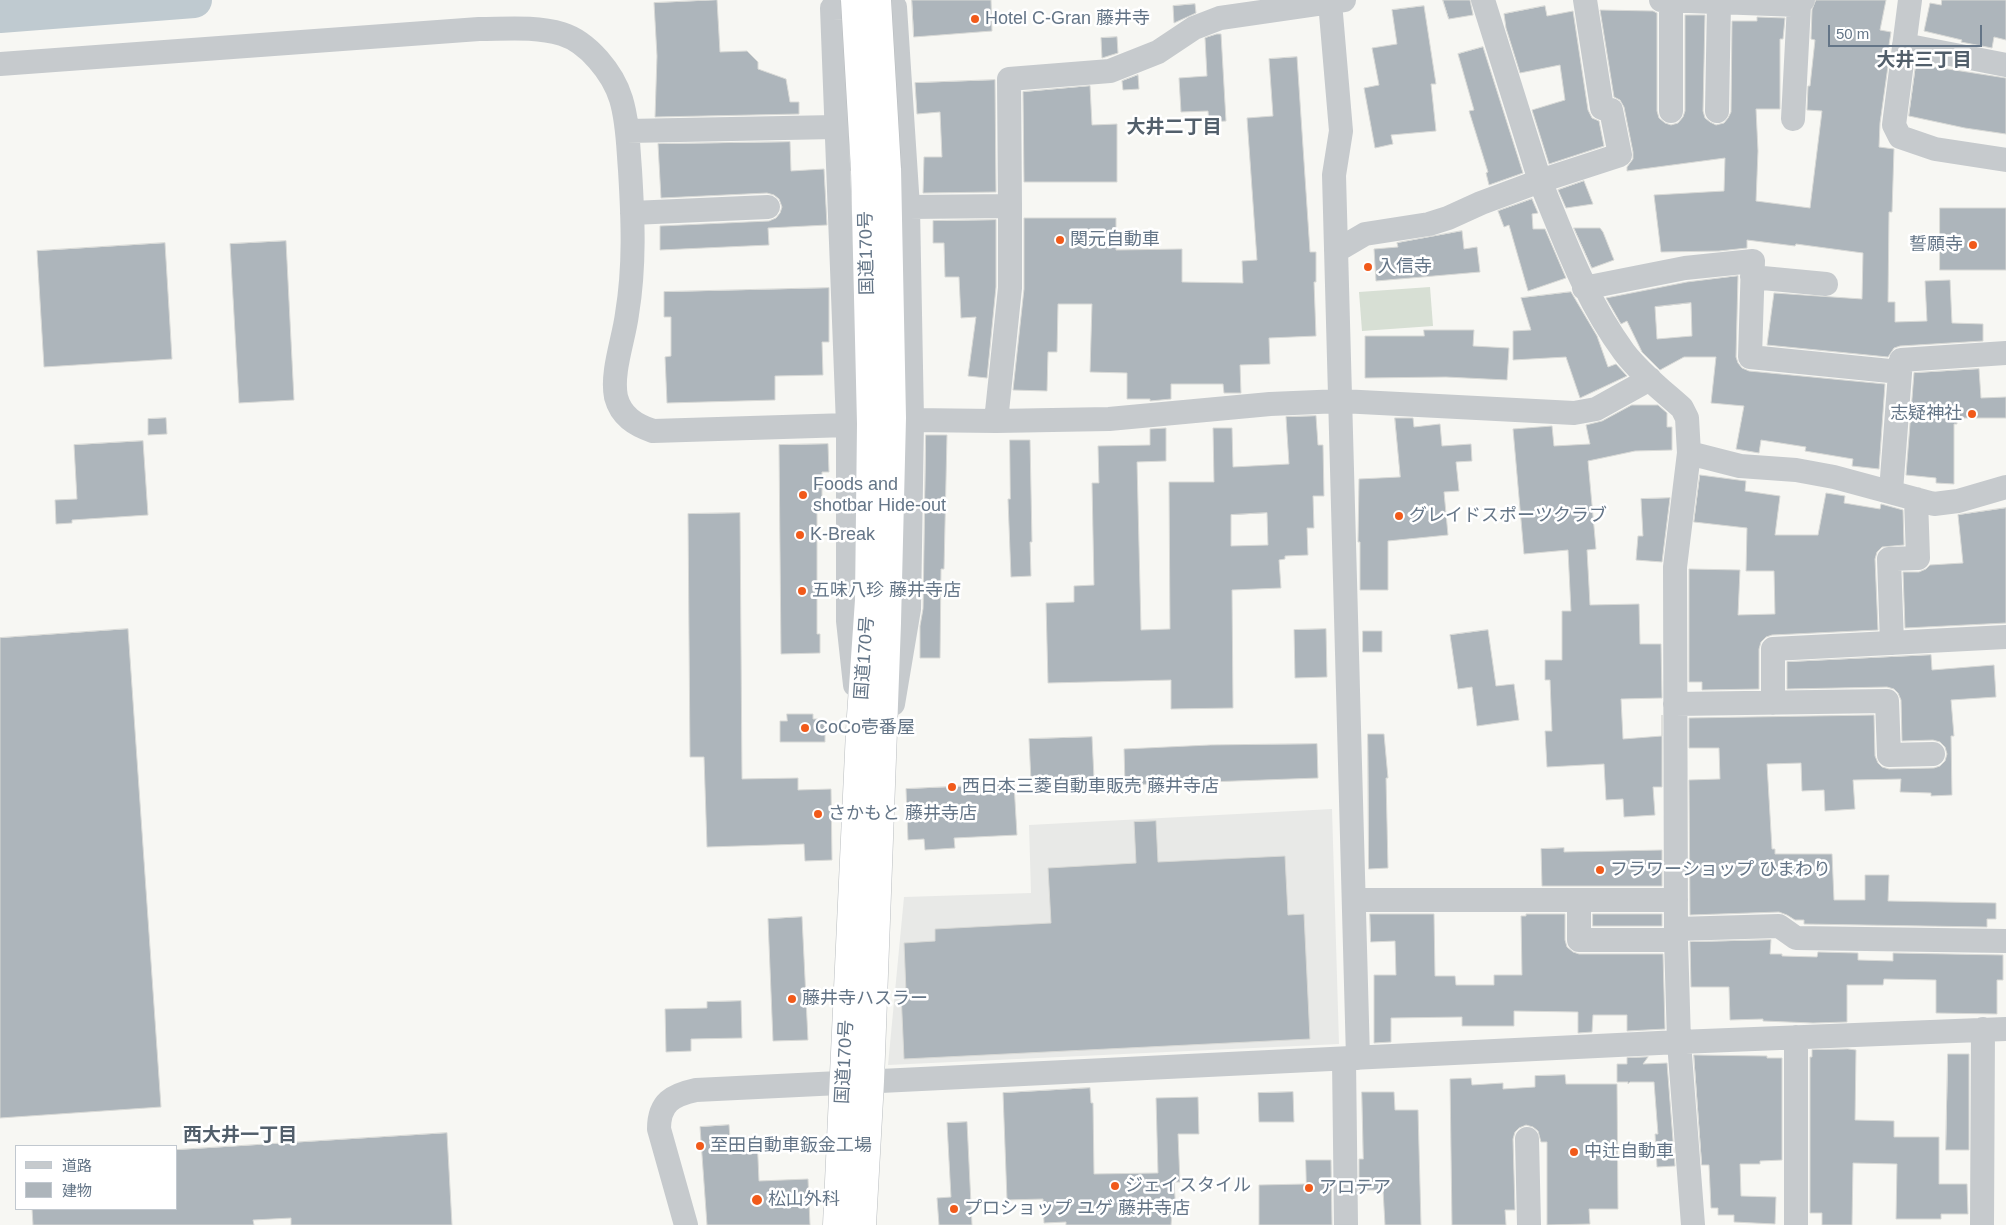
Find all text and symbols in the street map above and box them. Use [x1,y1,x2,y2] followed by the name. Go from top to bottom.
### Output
[985,8,1150,30] place label: Hotel C-Gran 藤井寺
[969,13,981,25] marker: Hotel C-Gran 藤井寺
[1831,15,1985,47] scale bar
[1836,25,1869,42] text: 50 m
[1877,50,1971,72] district label: 大井三丁目
[1127,117,1221,139] district label: 大井二丁目
[855,211,879,295] street label: 国道170号
[1070,229,1160,251] place label: 関元自動車
[1054,234,1066,246] marker: 関元自動車
[1909,234,1963,256] place label: 誓願寺
[1967,239,1979,251] marker: 誓願寺
[1378,256,1432,278] place label: 入信寺
[1362,261,1374,273] marker: 入信寺
[1890,403,1962,425] place label: 志疑神社
[1966,408,1978,420] marker: 志疑神社
[813,474,946,516] place label: Foods and shotbar Hide-out
[797,489,809,501] marker: Foods and shotbar Hide-out
[1409,505,1607,527] place label: グレイドスポーツクラブ
[1393,510,1405,522] marker: グレイドスポーツクラブ
[810,524,875,546] place label: K-Break
[794,529,806,541] marker: K-Break
[812,580,961,602] place label: 五味八珍 藤井寺店
[796,585,808,597] marker: 五味八珍 藤井寺店
[851,615,879,701] street label: 国道170号
[815,717,915,739] place label: CoCo壱番屋
[799,722,811,734] marker: CoCo壱番屋
[962,776,1219,798] place label: 西日本三菱自動車販売 藤井寺店
[946,781,958,793] marker: 西日本三菱自動車販売 藤井寺店
[828,803,977,825] place label: さかもと 藤井寺店
[812,808,824,820] marker: さかもと 藤井寺店
[1610,859,1831,881] place label: フラワーショップ ひまわり
[1594,864,1606,876] marker: フラワーショップ ひまわり
[802,988,928,1010] place label: 藤井寺ハスラー
[786,993,798,1005] marker: 藤井寺ハスラー
[832,1019,858,1105] street label: 国道170号
[183,1125,297,1147] district label: 西大井一丁目
[710,1135,872,1157] place label: 至田自動車鈑金工場
[694,1140,706,1152] marker: 至田自動車鈑金工場
[1584,1141,1674,1163] place label: 中辻自動車
[15,1145,178,1210] legend
[1568,1146,1580,1158] marker: 中辻自動車
[62,1157,92,1174] text: 道路
[1125,1175,1251,1197] place label: ジェイスタイル
[1319,1177,1391,1199] place label: アロテア
[1109,1180,1121,1192] marker: ジェイスタイル
[62,1182,92,1199] text: 建物
[1303,1182,1315,1194] marker: アロテア
[768,1189,840,1211] place label: 松山外科
[750,1193,764,1207] marker: 松山外科
[964,1198,1190,1220] place label: プロショップ ユゲ 藤井寺店
[948,1203,960,1215] marker: プロショップ ユゲ 藤井寺店

